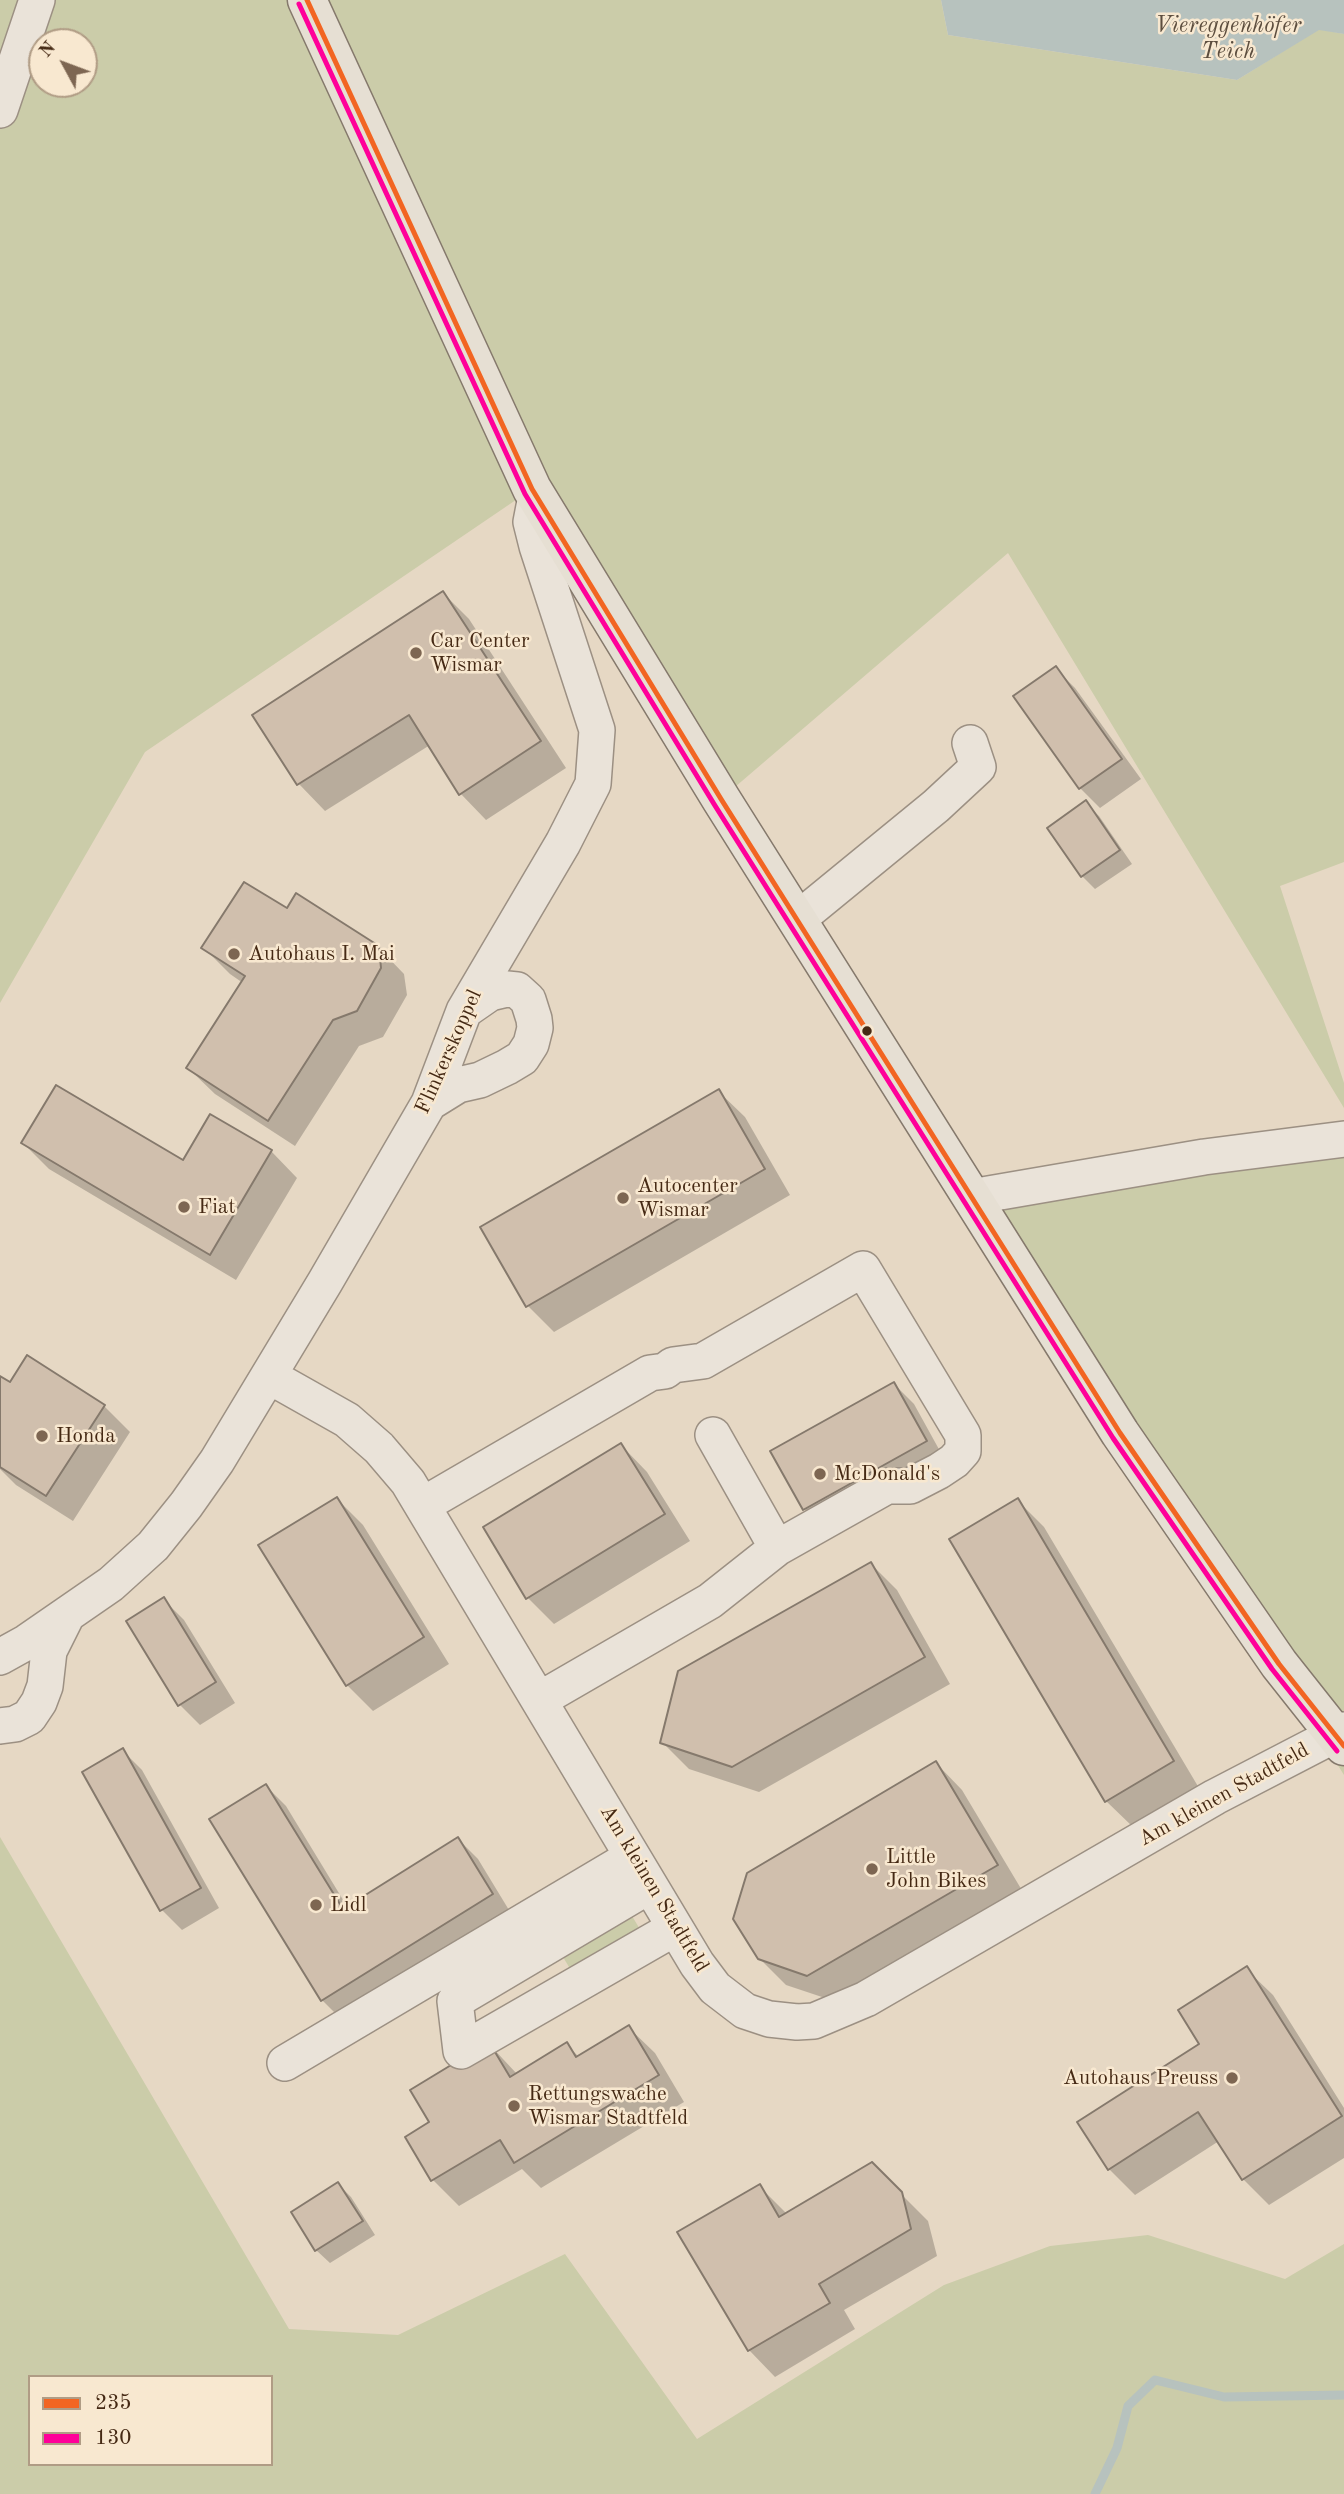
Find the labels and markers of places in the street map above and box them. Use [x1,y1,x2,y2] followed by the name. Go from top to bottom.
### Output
[430,628,530,678] place label: Car Center Wismar
[408,645,424,661] marker: Car Center Wismar
[248,941,395,967] place label: Autohaus I. Mai
[226,946,242,962] marker: Autohaus I. Mai
[860,1024,874,1038] unlabelled marker
[637,1173,738,1223] place label: Autocenter Wismar
[615,1190,631,1206] marker: Autocenter Wismar
[198,1194,236,1220] place label: Fiat
[176,1199,192,1215] marker: Fiat
[56,1423,116,1449] place label: Honda
[34,1428,50,1444] marker: Honda
[834,1461,940,1487] place label: McDonald's
[812,1466,828,1482] marker: McDonald's
[886,1844,986,1894] place label: Little John Bikes
[864,1861,880,1877] marker: Little John Bikes
[330,1892,366,1918] place label: Lidl
[308,1897,324,1913] marker: Lidl
[1063,2065,1218,2091] place label: Autohaus Preuss
[1224,2070,1240,2086] marker: Autohaus Preuss
[528,2081,688,2131] place label: Rettungswache Wismar Stadtfeld
[506,2098,522,2114] marker: Rettungswache Wismar Stadtfeld

